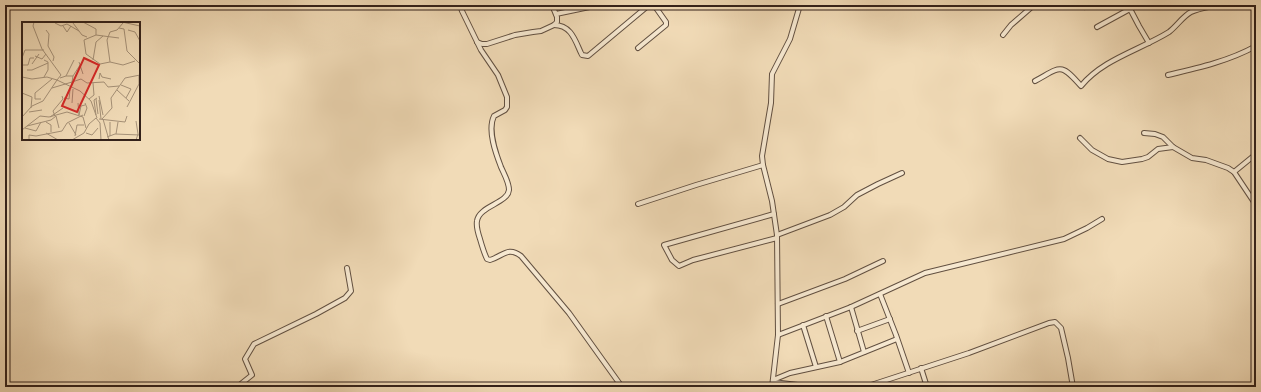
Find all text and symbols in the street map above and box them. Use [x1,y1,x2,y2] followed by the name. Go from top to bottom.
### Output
[22,22,140,140] inset map

